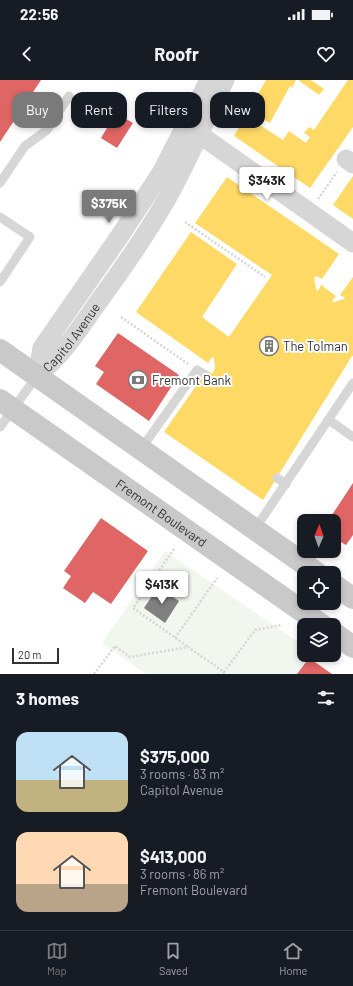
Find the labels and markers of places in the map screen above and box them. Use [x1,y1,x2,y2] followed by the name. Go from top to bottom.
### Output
[239,167,295,201] pin: $343K
[81,190,137,224] pin: $375K
[258,335,280,357] building icon: The Tolman
[283,338,348,354] place label: The Tolman
[127,369,149,391] bank icon: Fremont Bank
[152,372,232,388] place label: Fremont Bank
[134,571,190,605] pin: $413K

